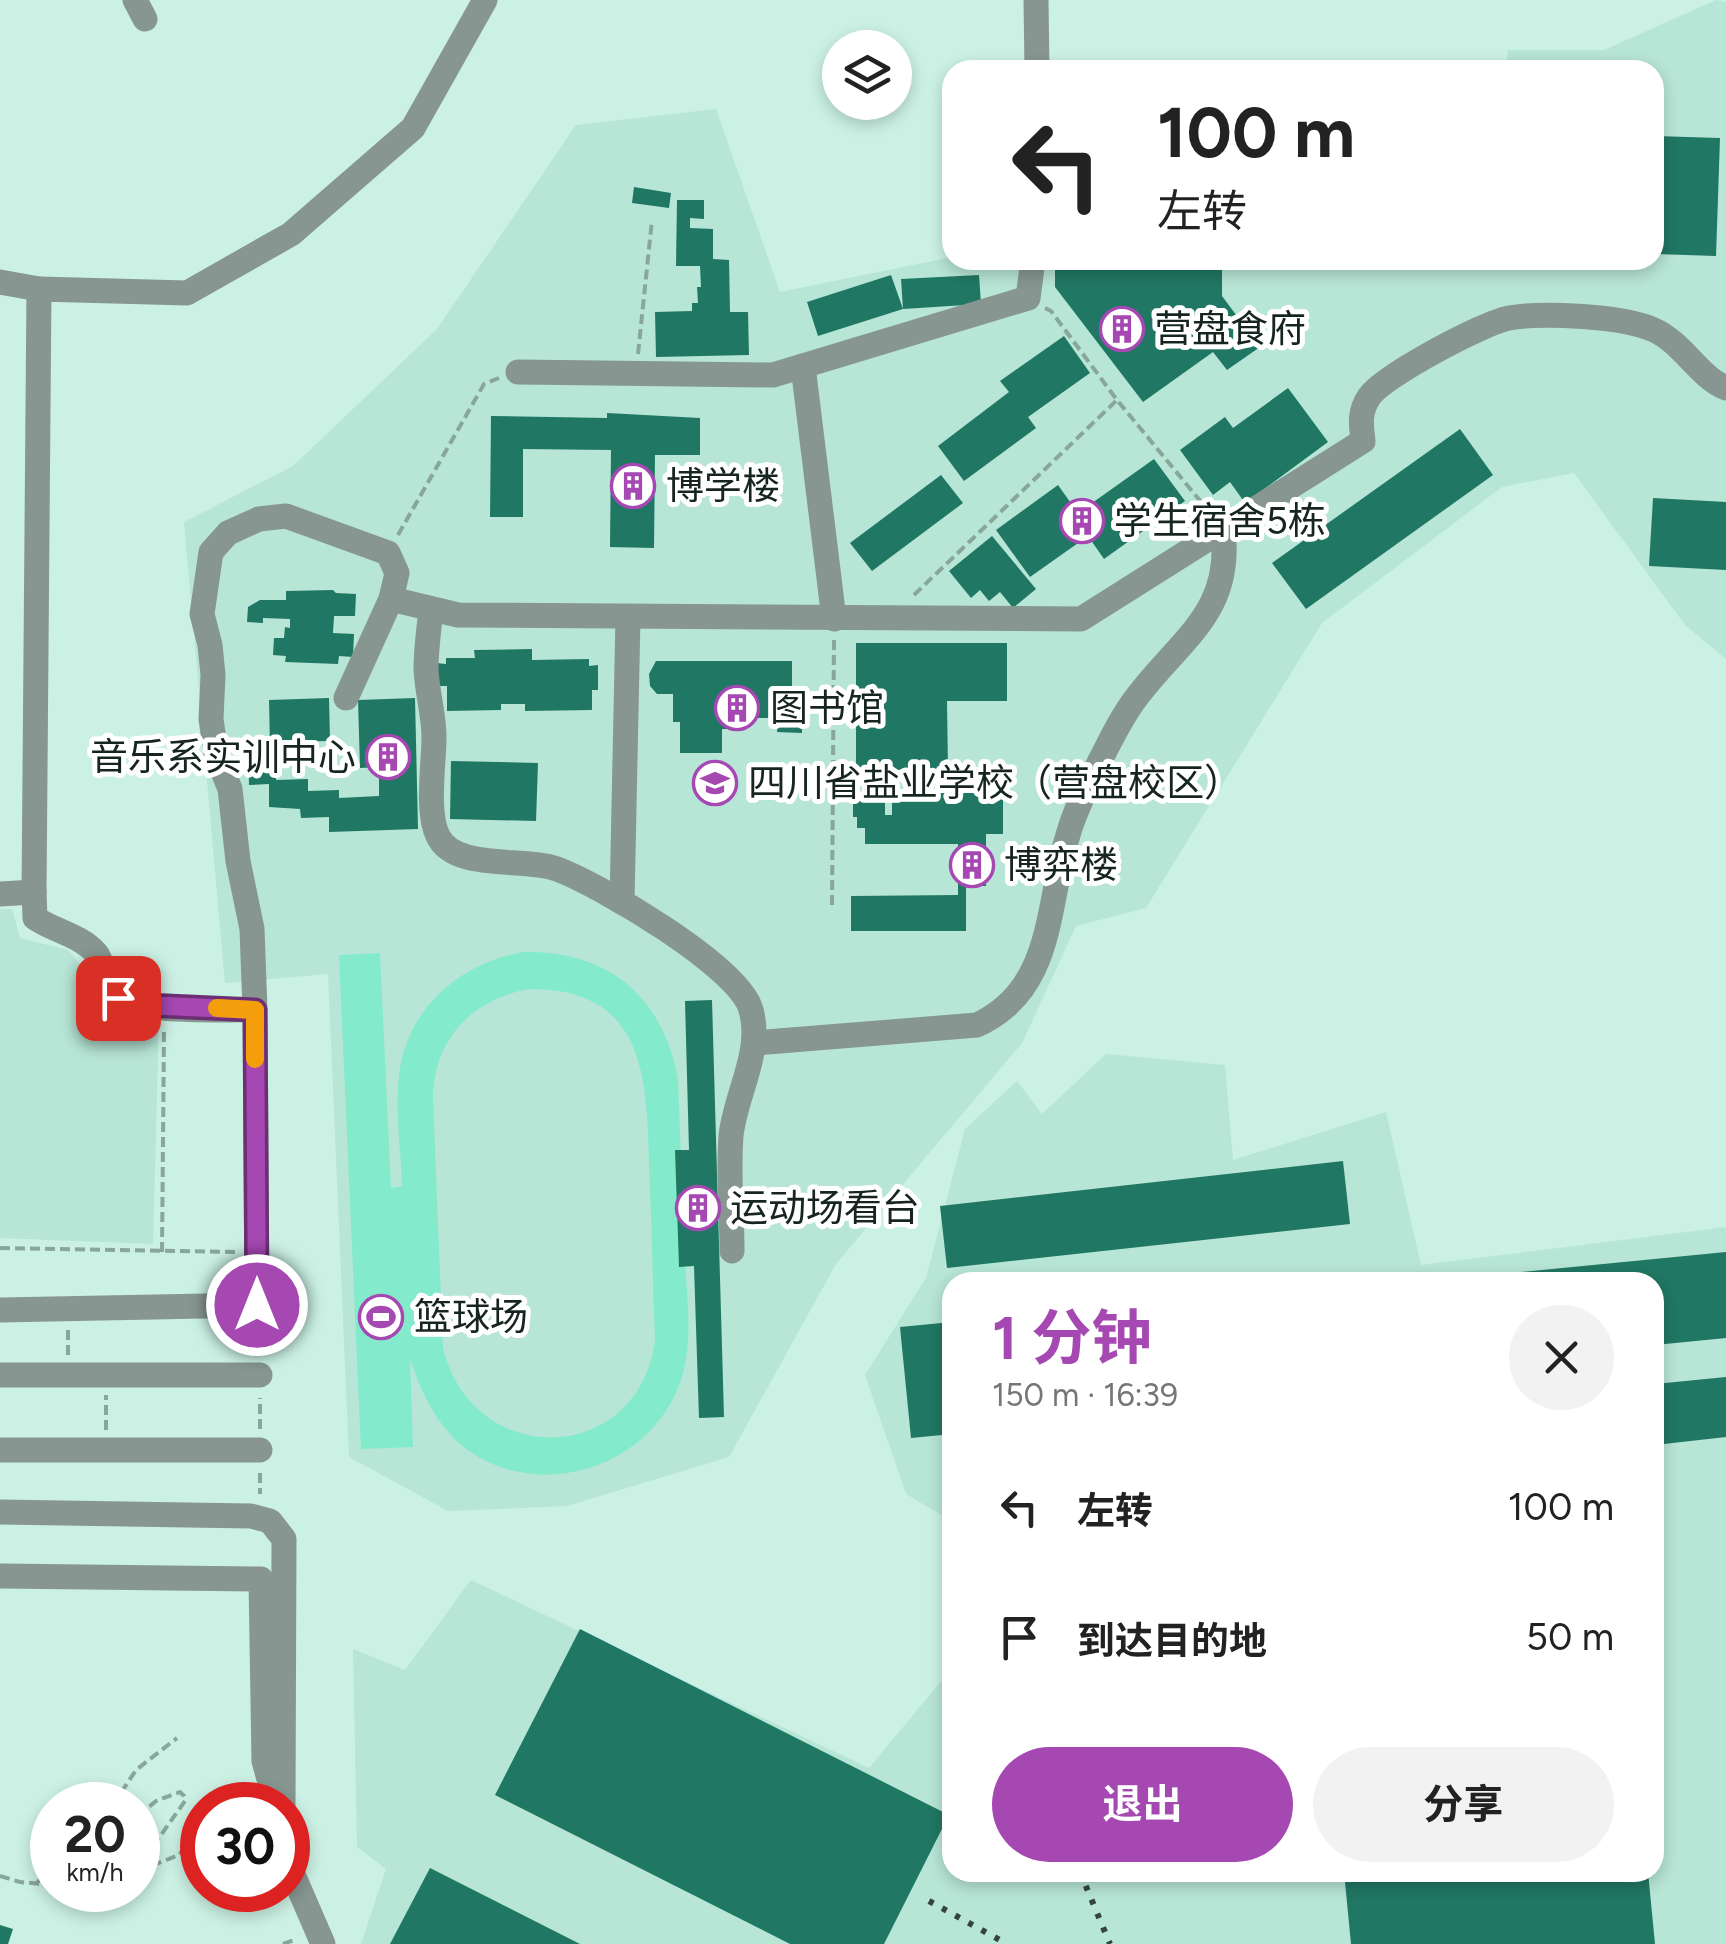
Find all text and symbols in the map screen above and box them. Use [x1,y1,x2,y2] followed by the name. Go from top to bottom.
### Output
[822,30,912,120] map controls
[822,30,912,120] button: layers
[1157,90,1355,175] text: 100 m
[992,100,1122,230] icon: left
[1157,184,1247,238] text: 左转
[1099,306,1145,352] building icon: 营盘食府
[1154,306,1306,352] place label: 营盘食府
[610,463,656,509] building icon: 博学楼
[666,463,780,509] place label: 博学楼
[1059,498,1105,544] building icon: 学生宿舍5栋
[1114,498,1326,544] place label: 学生宿舍5栋
[714,685,760,731] building icon: 图书馆
[770,685,884,731] place label: 图书馆
[90,734,356,780] place label: 音乐系实训中心
[365,734,411,780] building icon: 音乐系实训中心
[692,760,738,806] school or university icon: 四川省盐业学校（营盘校区）
[748,760,1242,806] place label: 四川省盐业学校（营盘校区）
[949,842,995,888] building icon: 博弈楼
[1004,842,1118,888] place label: 博弈楼
[76,956,161,1041] pin
[91,971,146,1026] icon: arrive
[675,1185,721,1231] building icon: 运动场看台
[730,1185,920,1231] place label: 运动场看台
[205,1253,309,1357] position arrow
[358,1294,404,1340] sports icon: 篮球场
[414,1294,528,1340] place label: 篮球场
[992,1302,1152,1374] text: 1 分钟
[1509,1305,1614,1410] button: close
[992,1376,1178,1414] text: 150 m · 16:39
[992,1480,1047,1535] icon: left
[1508,1484,1614,1530] text: 100 m
[1077,1488,1153,1534] text: 左转
[992,1610,1047,1665] icon: arrive
[1526,1614,1614,1660] text: 50 m
[1077,1618,1267,1664] text: 到达目的地
[992,1747,1293,1862] button: 退出
[1313,1747,1614,1862] button: 分享
[180,1782,310,1912] speed limit sign: 30
[64,1804,126,1865] text: 20
[66,1857,124,1887] text: km/h

